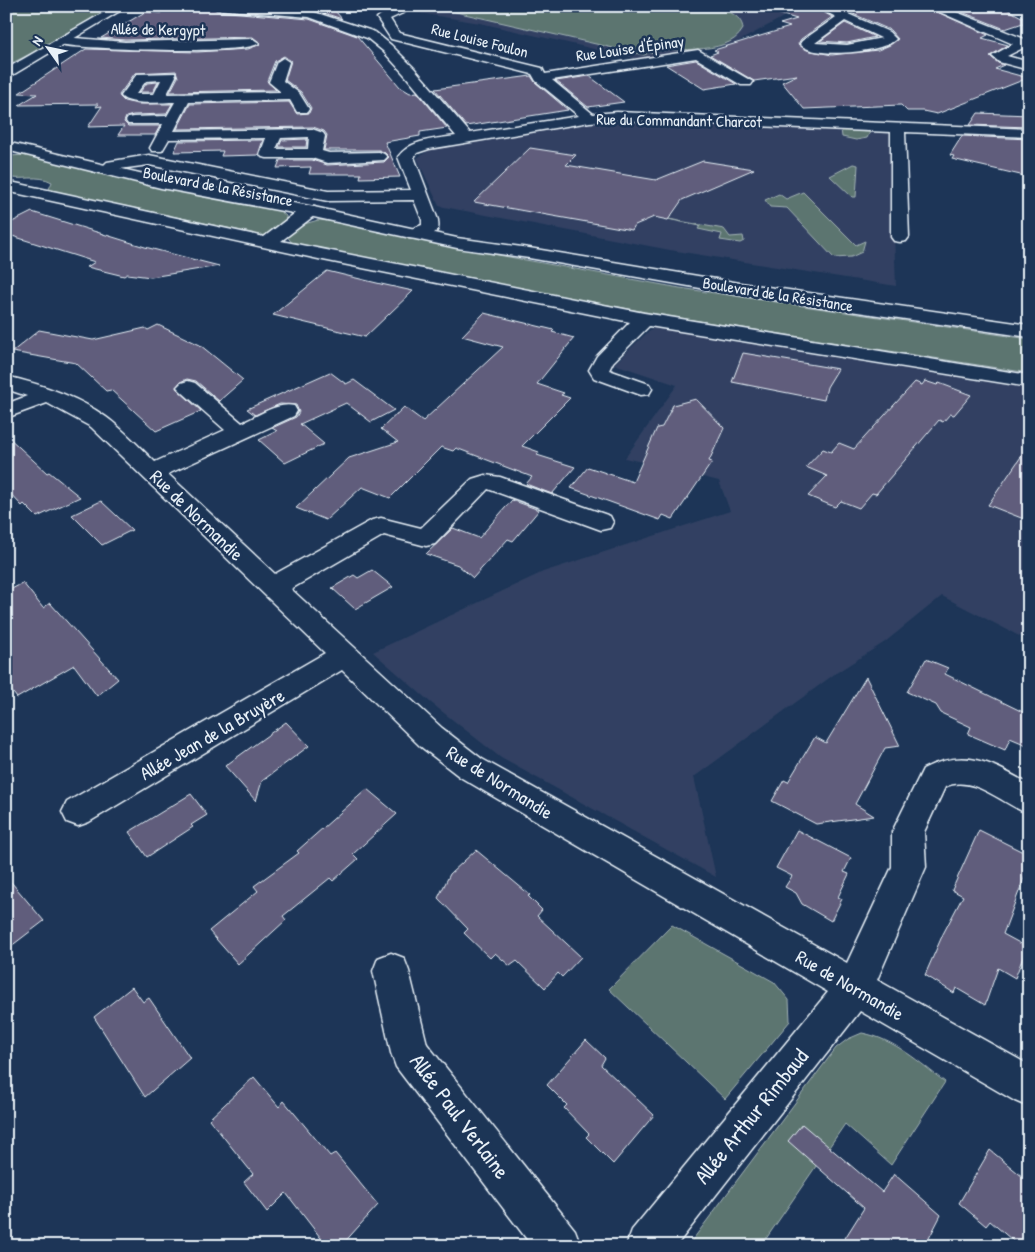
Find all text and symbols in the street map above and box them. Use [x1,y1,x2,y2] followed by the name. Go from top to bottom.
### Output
[111,17,206,41] street label: Allée de Kergypt
[429,17,531,63] street label: Rue Louise Foulon
[22,22,72,72] north arrow
[575,29,686,66] street label: Rue Louise d'Épinay
[27,32,47,49] text: N
[596,108,762,132] street label: Rue du Commandant Charcot
[141,161,295,211] street label: Boulevard de la Résistance
[701,271,855,317] street label: Boulevard de la Résistance
[145,464,250,567] street label: Rue de Normandie
[135,682,290,786] street label: Allée Jean de la Bruyère
[442,739,558,825] street label: Rue de Normandie
[791,944,909,1027] street label: Rue de Normandie
[687,1042,815,1190] street label: Allée Arthur Rimbaud
[403,1047,517,1185] street label: Allée Paul Verlaine

